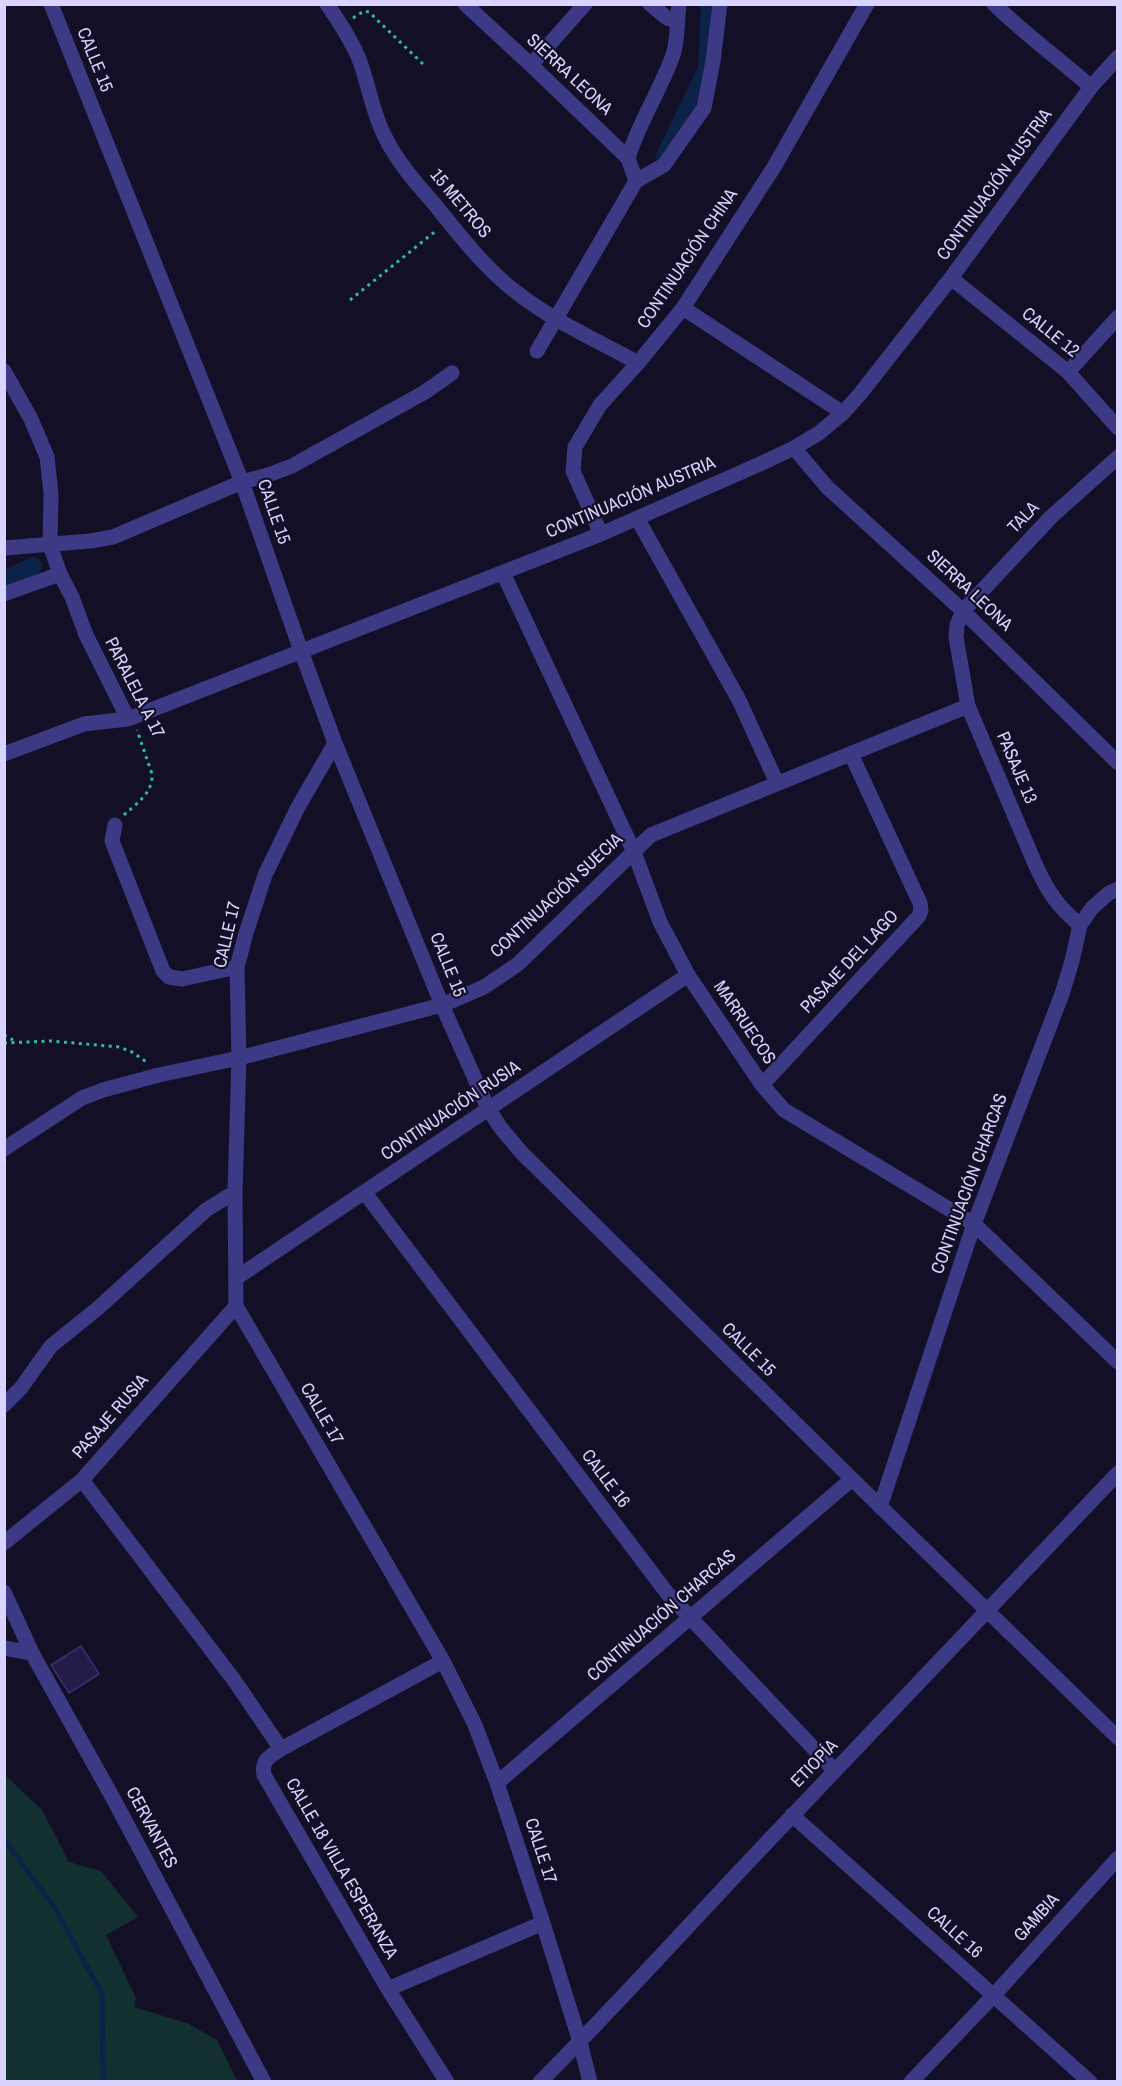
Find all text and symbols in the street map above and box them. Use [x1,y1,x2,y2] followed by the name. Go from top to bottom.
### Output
[71,25,117,95] street label: CALLE 15
[522,30,616,120] street label: SIERRA LEONA
[933,105,1057,265] street label: CONTINUACIÓN AUSTRIA
[425,165,495,243] street label: 15 METROS
[633,185,743,333] street label: CONTINUACIÓN CHINA
[1017,303,1083,363] street label: CALLE 12
[543,452,719,544] street label: CONTINUACIÓN AUSTRIA
[252,477,294,547] street label: CALLE 15
[1004,498,1044,538] street label: TALA
[922,546,1016,636] street label: SIERRA LEONA
[99,634,169,742] street label: PARALELA A 17
[991,729,1041,807] street label: PASAJE 13
[486,829,628,963] street label: CONTINUACIÓN SUECIA
[210,900,246,970] street label: CALLE 17
[797,906,903,1018] street label: PASAJE DEL LAGO
[424,930,470,1000] street label: CALLE 15
[708,977,780,1069] street label: MARRUECOS
[377,1056,525,1166] street label: CONTINUACIÓN RUSIA
[927,1091,1013,1277] street label: CONTINUACIÓN CHARCAS
[717,1319,779,1381] street label: CALLE 15
[68,1370,154,1464] street label: PASAJE RUSIA
[295,1379,347,1449] street label: CALLE 17
[576,1446,634,1512] street label: CALLE 16
[583,1545,741,1687] street label: CONTINUACIÓN CHARCAS
[787,1736,843,1792] street label: ETIOPÍA
[280,1775,402,1963] street label: CALLE 18 VILLA ESPERANZA
[121,1784,181,1872] street label: CERVANTES
[519,1816,561,1886] street label: CALLE 17
[1010,1889,1064,1947] street label: GAMBIA
[922,1902,986,1964] street label: CALLE 16

